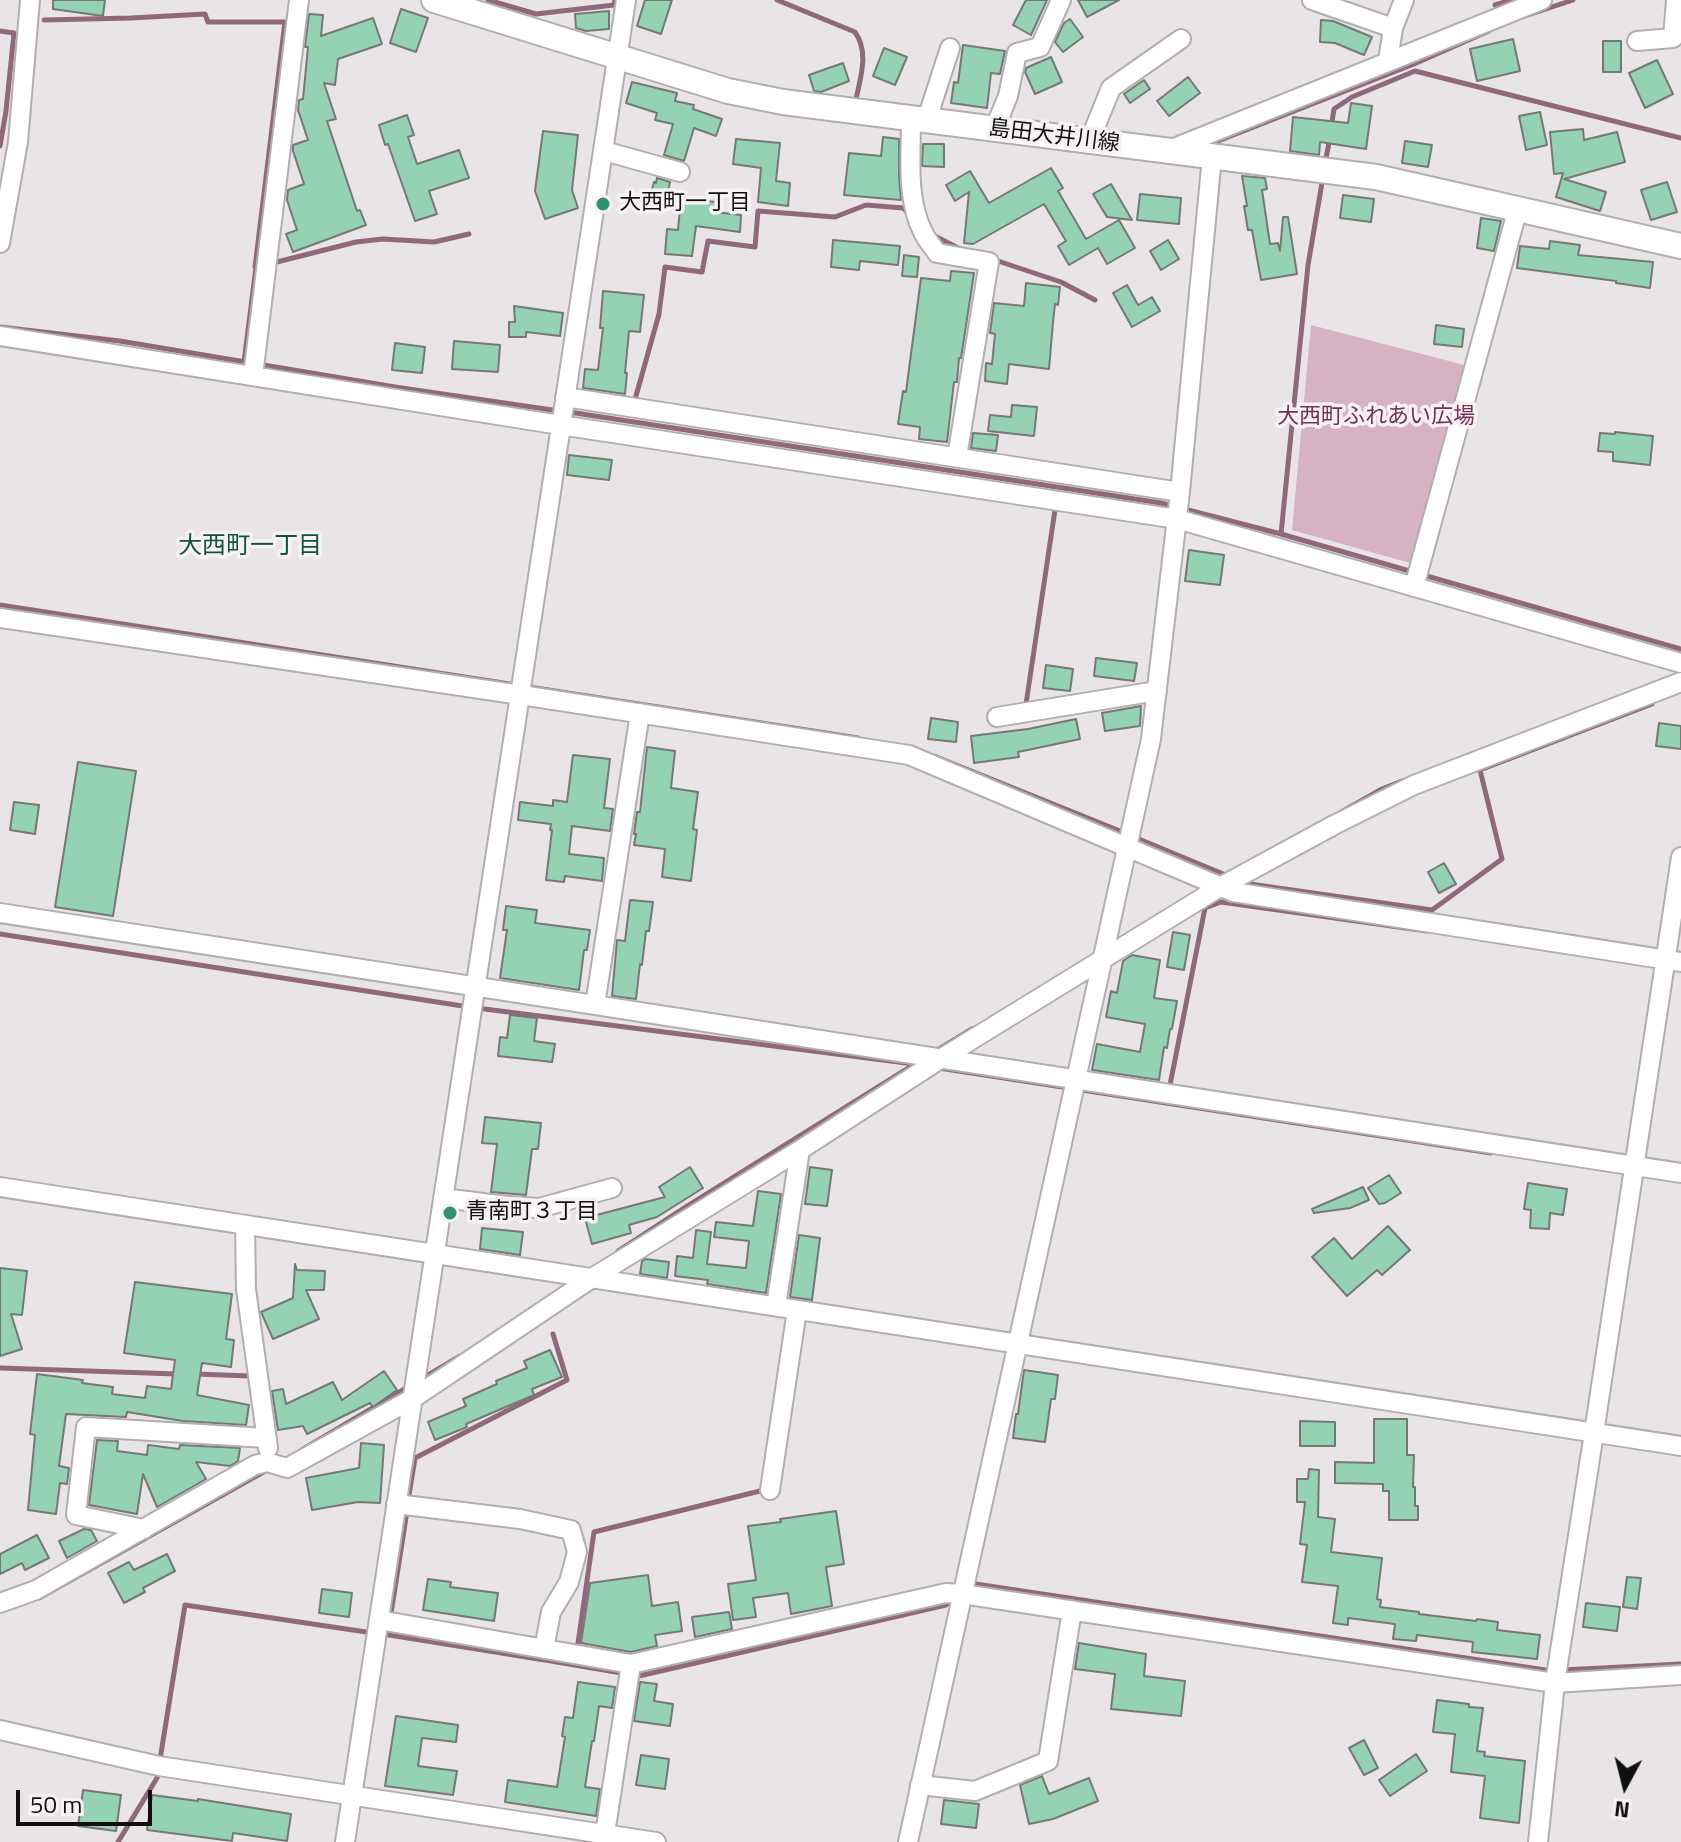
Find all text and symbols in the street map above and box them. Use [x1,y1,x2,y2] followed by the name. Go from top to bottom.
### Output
[987,116,1121,158] street label: 島田大井川線
[619,191,751,217] place label: 大西町一丁目
[594,195,612,213] marker: 大西町一丁目
[1277,405,1475,431] park label: 大西町ふれあい広場
[178,533,322,561] district label: 大西町一丁目
[466,1200,598,1226] place label: 青南町３丁目
[441,1204,459,1222] marker: 青南町３丁目
[1585,1746,1665,1826] north arrow
[20,1774,156,1824] scale bar
[30,1786,82,1822] text: 50 m
[1612,1792,1632,1828] text: N

